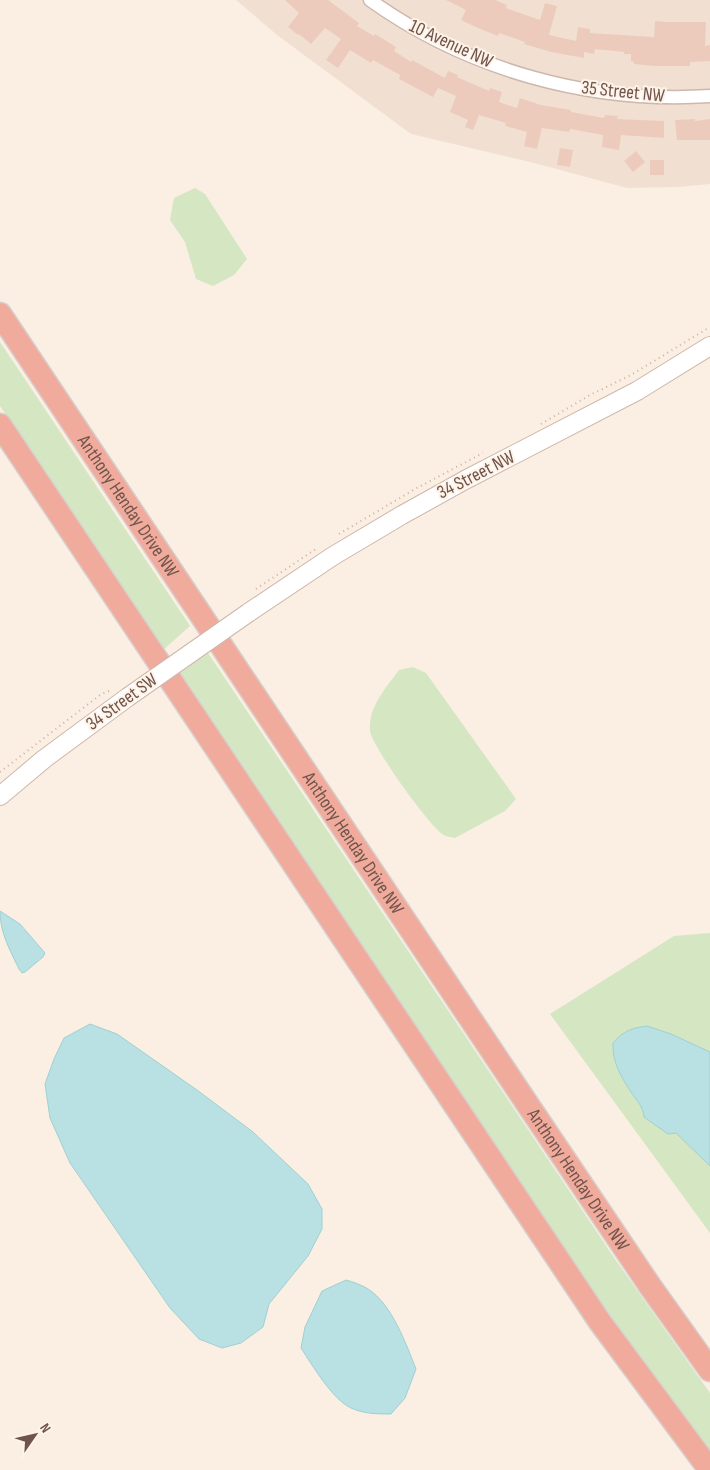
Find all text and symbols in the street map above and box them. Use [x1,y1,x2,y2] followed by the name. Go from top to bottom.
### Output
[405,15,497,74] street label: 10 Avenue NW
[580,76,666,108] street label: 35 Street NW
[72,430,184,582] street label: Anthony Henday Drive NW
[433,445,519,504] street label: 34 Street NW
[82,668,163,736] street label: 34 Street SW
[297,767,409,919] street label: Anthony Henday Drive NW
[522,1103,635,1255] street label: Anthony Henday Drive NW
[10,1410,60,1460] north arrow
[36,1420,55,1436] text: N

